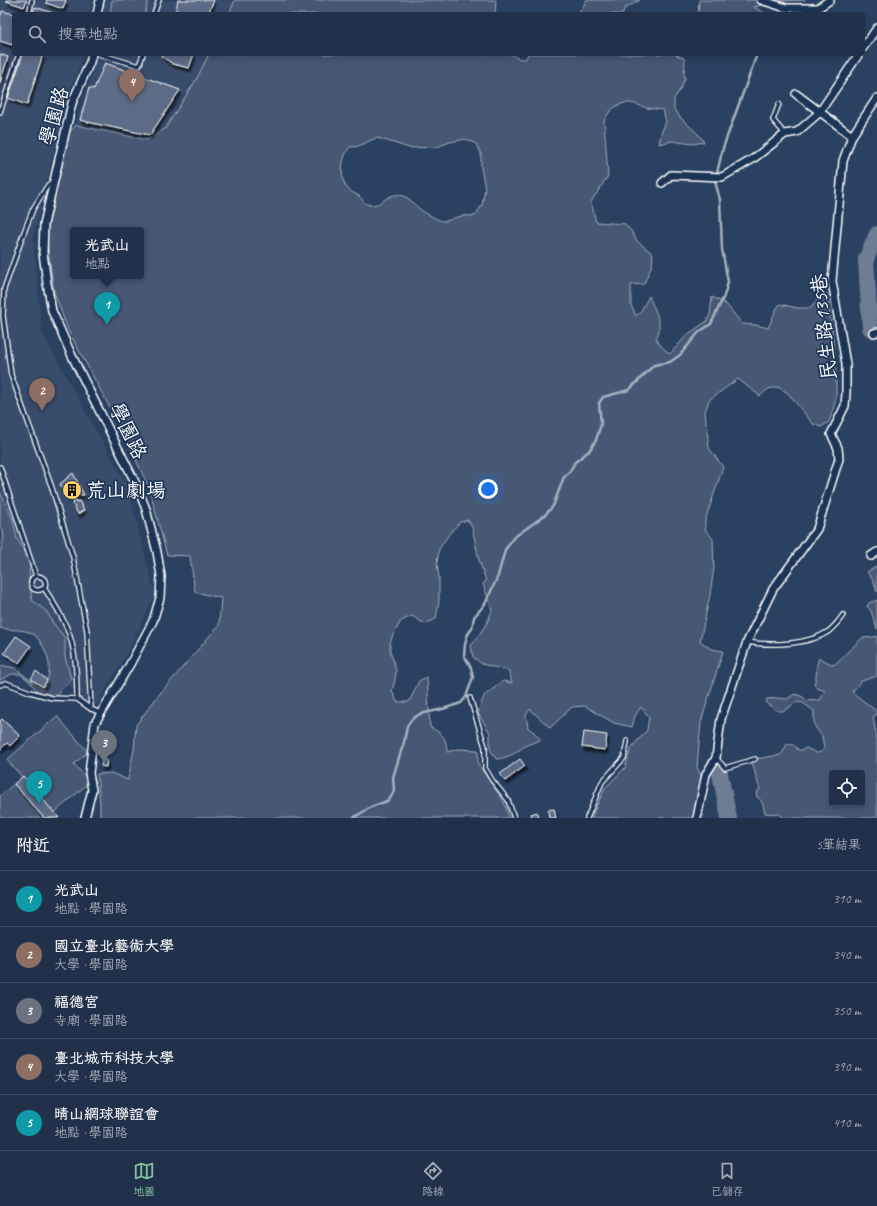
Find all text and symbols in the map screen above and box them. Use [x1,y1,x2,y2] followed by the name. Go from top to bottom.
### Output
[12,12,865,56] search box
[26,23,48,45] icon: search
[58,25,118,44] text: 搜尋地點
[119,69,145,102] pin: 4
[34,83,75,148] street label: 學園路
[70,227,144,279] popup
[84,236,130,255] text: 光武山
[84,256,111,272] text: 地點
[806,271,842,382] street label: 民生路135巷
[94,292,120,325] pin: 1
[29,378,55,411] pin: 2
[104,399,153,464] street label: 學園路
[86,478,166,503] place label: 荒山劇場
[61,479,83,501] building icon: 荒山劇場
[478,479,498,499] your location
[91,730,117,763] pin: 3
[829,770,865,806] map controls
[829,770,865,806] button: locate
[26,771,52,804] pin: 5
[16,835,50,856] text: 附近
[816,837,861,853] text: 5筆結果
[54,881,99,900] text: 光武山
[26,891,32,907] text: 1
[833,891,861,907] text: 310 m
[54,901,128,917] text: 地點 · 學園路
[54,937,174,956] text: 國立臺北藝術大學
[26,947,32,963] text: 2
[833,947,861,963] text: 340 m
[54,957,128,973] text: 大學 · 學園路
[54,993,99,1012] text: 福德宮
[26,1003,32,1019] text: 3
[833,1003,861,1019] text: 350 m
[54,1013,128,1029] text: 寺廟 · 學園路
[54,1049,174,1068] text: 臺北城市科技大學
[26,1059,32,1075] text: 4
[833,1059,861,1075] text: 390 m
[54,1069,128,1085] text: 大學 · 學園路
[54,1105,159,1124] text: 晴山網球聯誼會
[26,1115,32,1131] text: 5
[833,1115,861,1131] text: 410 m
[54,1125,128,1141] text: 地點 · 學園路
[133,1160,155,1198] tab: 地圖
[422,1160,444,1198] tab: 路線
[711,1160,744,1198] tab: 已儲存

